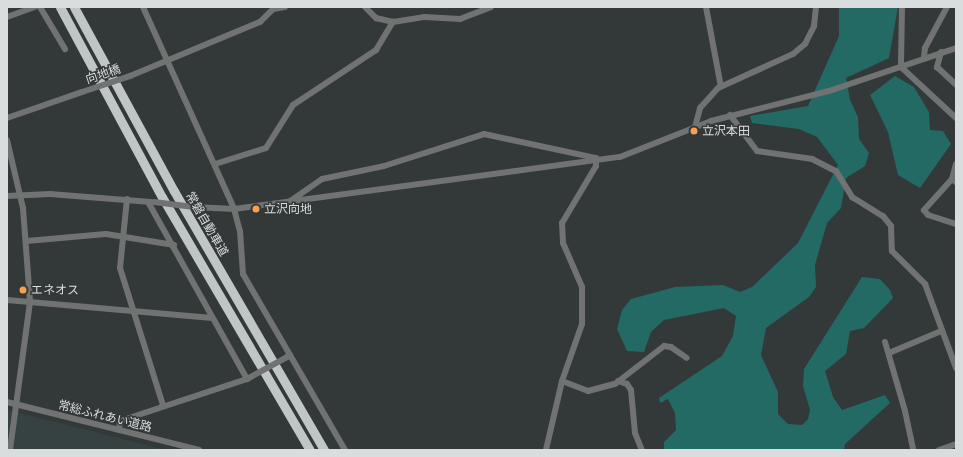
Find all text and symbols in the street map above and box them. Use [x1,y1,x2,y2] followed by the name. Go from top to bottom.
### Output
[84,61,122,87] street label: 向地橋
[702,124,750,138] place label: 立沢本田
[689,126,699,136] marker: 立沢本田
[183,189,231,259] street label: 常磐自動車道
[264,202,312,216] place label: 立沢向地
[251,204,261,214] marker: 立沢向地
[31,283,79,297] place label: エネオス
[18,285,28,295] marker: エネオス
[57,397,153,435] street label: 常総ふれあい道路

